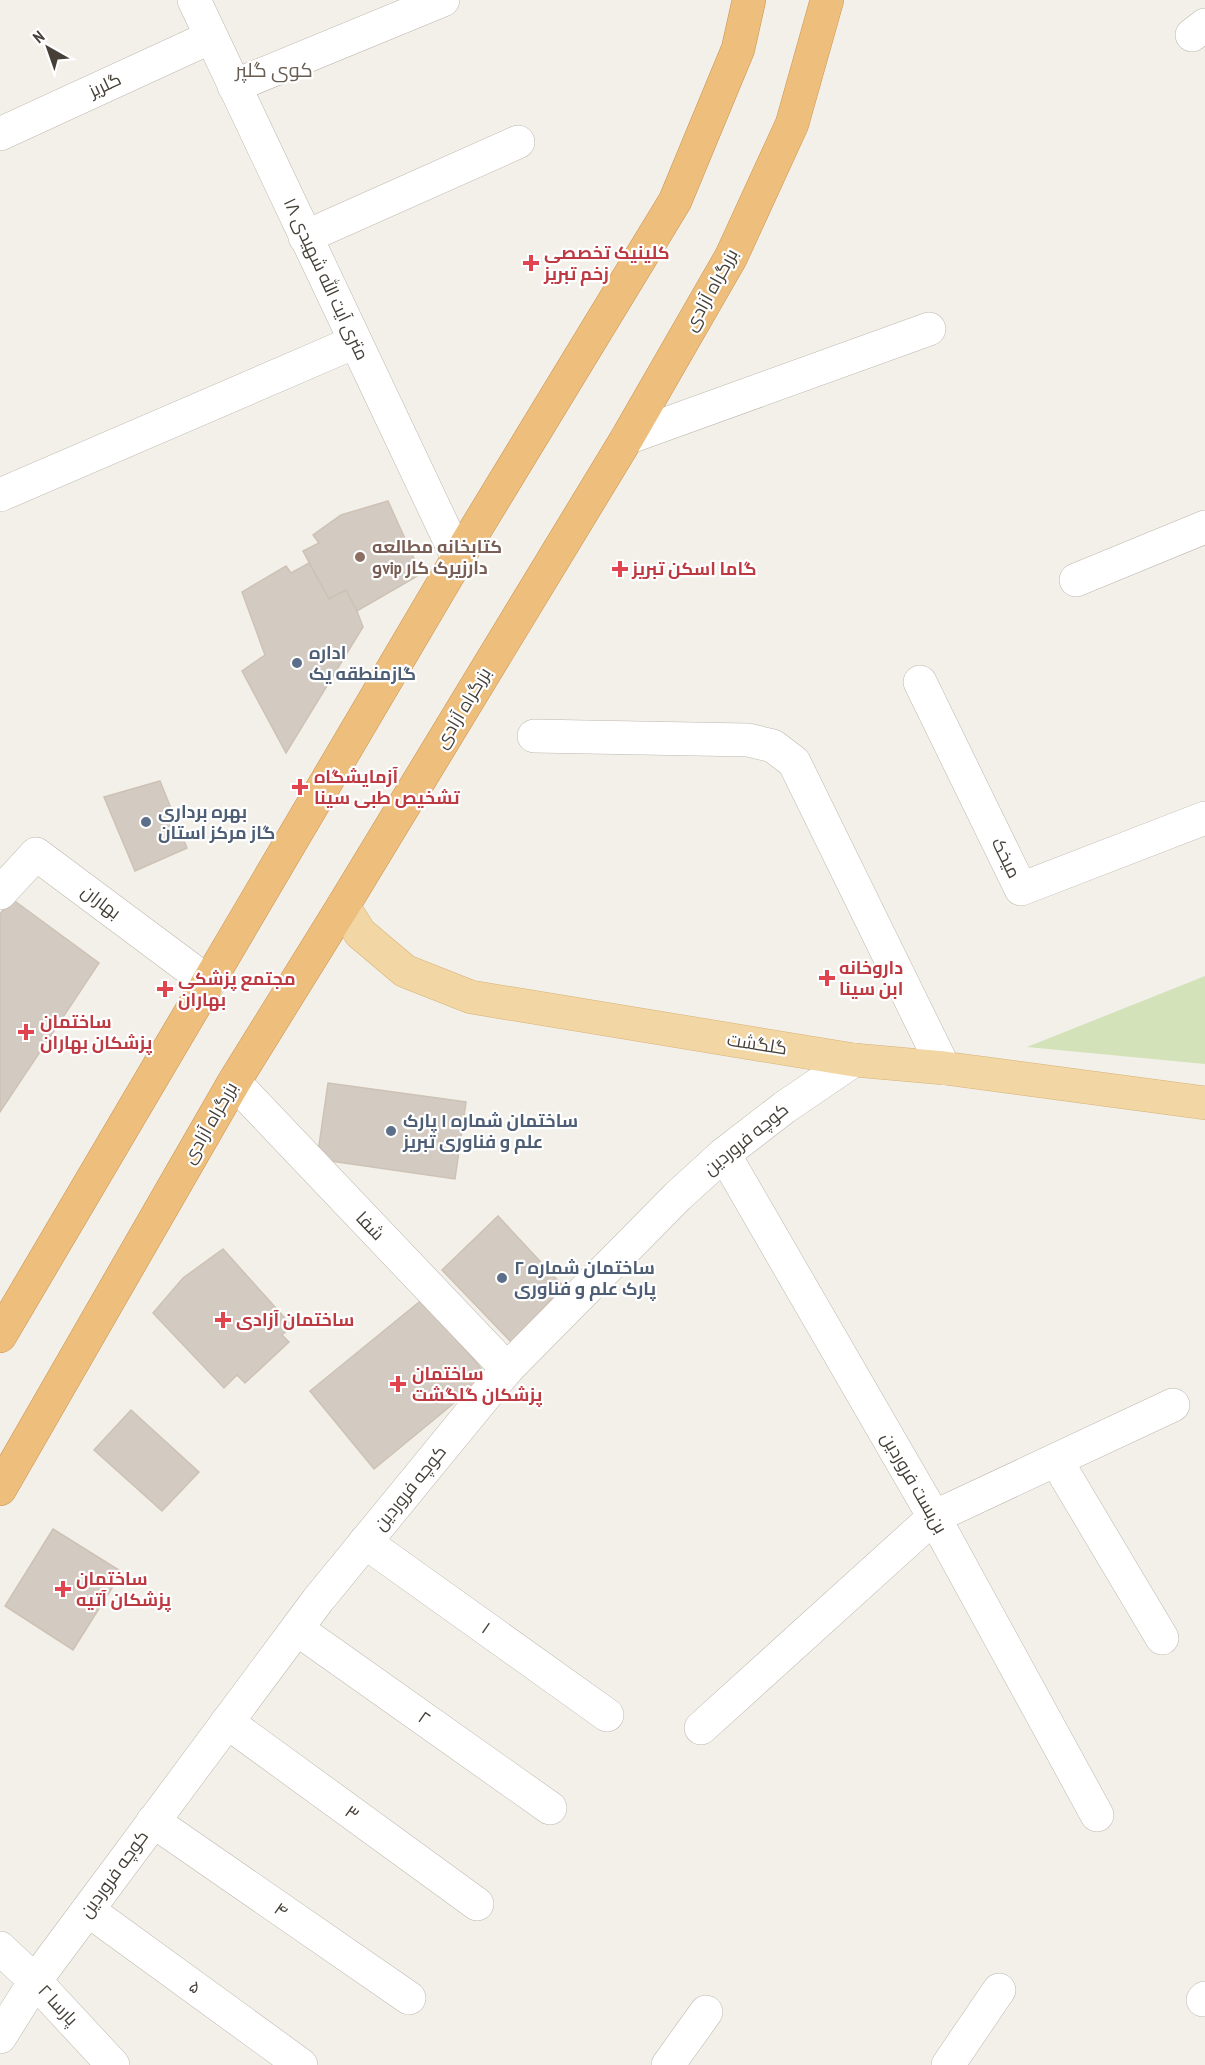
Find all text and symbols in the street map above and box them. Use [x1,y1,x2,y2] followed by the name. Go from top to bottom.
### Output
[18,18,78,78] north arrow
[29,26,48,47] text: N
[234,57,313,83] district label: کوی گلپر
[84,67,125,102] street label: گلریز
[279,194,374,364] street label: ۱۸ متری آیت الله شهیدی
[543,241,670,286] place label: کلینیک تخصصی زخم تبریز
[678,244,743,335] street label: بزرگراه آزادی
[522,254,540,272] marker: کلینیک تخصصی زخم تبریز
[372,535,502,579] place label: کتابخانه مطالعه وvip دارزیرک کار
[353,550,367,564] marker: کتابخانه مطالعه وvip دارزیرک کار
[631,557,757,580] place label: گاما اسکن تبریز
[613,562,627,576] marker: گاما اسکن تبریز
[309,641,416,685] place label: اداره گازمنطقه یک
[290,656,304,670] marker: اداره گازمنطقه یک
[429,663,496,753] street label: بزرگراه آزادی
[314,765,460,809] place label: آزمایشگاه تشخیص طبی سینا
[291,778,309,796] marker: آزمایشگاه تشخیص طبی سینا
[158,800,275,844] place label: بهره برداری گاز مرکز استان
[139,815,153,829] marker: بهره برداری گاز مرکز استان
[987,834,1026,882] street label: میخک
[77,879,126,924] street label: بهاران
[839,956,903,1000] place label: داروخانه ابن سینا
[178,967,296,1011] place label: مجتمع پزشکی بهاران
[820,971,834,985] marker: داروخانه ابن سینا
[156,980,174,998] marker: مجتمع پزشکی بهاران
[40,1010,153,1055] place label: ساختمان پزشکان بهاران
[17,1023,35,1041] marker: ساختمان پزشکان بهاران
[725,1027,789,1060] street label: گلگشت
[177,1078,242,1168] street label: بزرگراه آزادی
[698,1097,794,1181] street label: کوچه فروردین
[402,1109,578,1154] place label: ساختمان شماره ۱ پارک علم و فناوری تبریز
[384,1124,398,1138] marker: ساختمان شماره ۱ پارک علم و فناوری تبریز
[351,1206,390,1245] street label: شفا
[514,1256,656,1301] place label: ساختمان شماره ۲ پارک علم و فناوری
[495,1271,509,1285] marker: ساختمان شماره ۲ پارک علم و فناوری
[236,1308,354,1331] place label: ساختمان آزادی
[214,1311,232,1329] marker: ساختمان آزادی
[412,1362,543,1407] place label: ساختمان پزشکان گلگشت
[389,1375,407,1393] marker: ساختمان پزشکان گلگشت
[876,1428,953,1537] street label: بن‌بست فروردین
[368,1440,452,1536] street label: کوچه فروردین
[76,1567,172,1612] place label: ساختمان پزشکان آتیه
[54,1580,72,1598] marker: ساختمان پزشکان آتیه
[477,1617,495,1639] street label: ۱
[414,1705,435,1730] street label: ۲
[341,1800,364,1825] street label: ۳
[74,1825,154,1923] street label: کوچه فروردین
[270,1897,293,1922] street label: ۴
[185,1974,206,1999] street label: ۵
[33,1979,83,2031] street label: پارسا ۲

